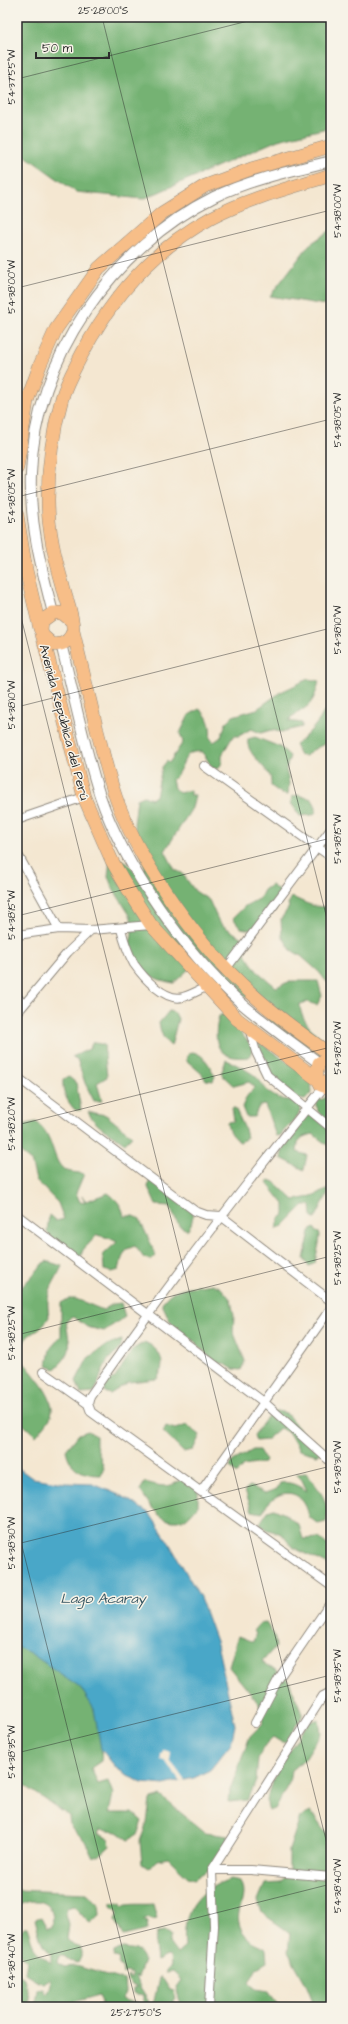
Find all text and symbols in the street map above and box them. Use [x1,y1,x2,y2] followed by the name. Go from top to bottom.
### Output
[78,4,129,18] text: 25°28'00"S
[36,34,109,60] scale bar
[42,40,73,57] text: 50 m
[5,49,19,104] text: 54°37'55"W
[331,184,345,238] text: 54°38'00"W
[5,260,19,314] text: 54°38'00"W
[331,392,345,447] text: 54°38'05"W
[5,468,19,523] text: 54°38'05"W
[331,605,345,654] text: 54°38'10"W
[35,642,94,803] street label: Avenida República del Perú
[5,680,19,729] text: 54°38'10"W
[331,814,345,864] text: 54°38'15"W
[5,890,19,940] text: 54°38'15"W
[331,1021,345,1075] text: 54°38'20"W
[5,1097,19,1151] text: 54°38'20"W
[331,1230,345,1285] text: 54°38'25"W
[5,1305,19,1360] text: 54°38'25"W
[331,1440,345,1493] text: 54°38'30"W
[5,1516,19,1569] text: 54°38'30"W
[61,1589,147,1609] water label: Lago Acaray
[331,1649,345,1703] text: 54°38'35"W
[5,1725,19,1779] text: 54°38'35"W
[331,1858,345,1913] text: 54°38'40"W
[5,1933,19,1988] text: 54°38'40"W
[111,2006,162,2020] text: 25°27'50"S

